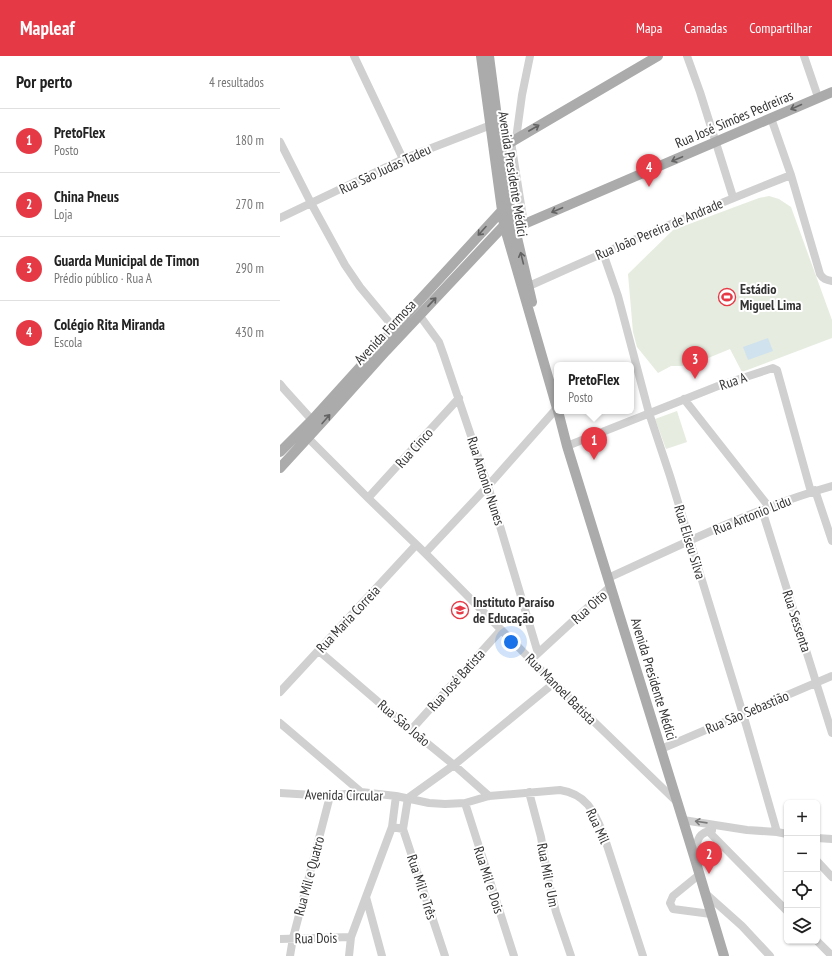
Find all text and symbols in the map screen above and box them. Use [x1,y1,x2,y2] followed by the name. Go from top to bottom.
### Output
[20,16,75,40] text: Mapleaf
[636,19,662,37] text: Mapa
[684,19,727,37] text: Camadas
[749,19,812,37] text: Compartilhar
[16,71,72,93] text: Por perto
[209,74,264,91] text: 4 resultados
[672,86,796,152] street label: Rua José Simões Pedreiras
[791,104,803,111] one-way arrow
[494,110,532,238] street label: Avenida Presidente Médici
[54,123,105,142] text: PretoFlex
[528,124,540,132] one-way arrow
[26,132,32,149] text: 1
[235,132,264,149] text: 180 m
[336,140,434,198] street label: Rua São Judas Tadeu
[54,142,79,159] text: Posto
[636,154,662,187] pin: 4
[671,155,683,163] one-way arrow
[54,187,119,206] text: China Pneus
[593,194,726,264] street label: Rua João Pereira de Andrade
[26,196,32,213] text: 2
[235,196,264,213] text: 270 m
[54,206,72,223] text: Loja
[552,206,564,214] one-way arrow
[478,226,487,236] one-way arrow
[54,251,199,270] text: Guarda Municipal de Timon
[518,251,525,264] one-way arrow
[26,260,32,277] text: 3
[235,260,264,277] text: 290 m
[54,270,152,287] text: Prédio público · Rua A
[740,280,802,314] place label: Estádio Miguel Lima
[717,287,737,307] sports icon: Estádio Miguel Lima
[350,296,420,368] street label: Avenida Formosa
[428,297,437,307] one-way arrow
[54,315,165,334] text: Colégio Rita Miranda
[26,324,32,341] text: 4
[235,324,264,341] text: 430 m
[54,334,82,351] text: Escola
[682,346,708,379] pin: 3
[554,362,634,414] popup
[717,368,749,394] street label: Rua A
[568,370,620,389] text: PretoFlex
[568,389,593,406] text: Posto
[321,413,330,424] one-way arrow
[391,424,437,472] street label: Rua Cinco
[581,427,607,460] pin: 1
[463,434,509,528] street label: Rua Antonio Nunes
[710,491,794,539] street label: Rua Antonio Lidu
[670,503,710,581] street label: Rua Eliseu Silva
[312,582,384,656] street label: Rua Maria Correia
[567,586,611,628] street label: Rua Oito
[779,588,815,654] street label: Rua Sessenta
[473,593,555,627] place label: Instituto Paraíso de Educação
[450,600,470,620] school or university icon: Instituto Paraíso de Educação
[627,616,681,742] street label: Avenida Presidente Médici
[501,632,521,652] your location
[423,645,489,715] street label: Rua José Batista
[522,650,600,728] street label: Rua Manoel Batista
[703,686,791,738] street label: Rua São Sebastião
[374,696,434,750] street label: Rua São João
[305,785,383,805] street label: Avenida Circular
[784,800,820,944] map controls
[784,800,820,836] button: +
[582,806,614,847] street label: Rua Mil
[695,818,708,826] one-way arrow
[290,834,328,918] street label: Rua Mil e Quatro
[784,836,820,872] button: −
[696,841,722,874] pin: 2
[533,842,563,908] street label: Rua Mil e Um
[470,844,508,916] street label: Rua Mil e Dois
[403,852,441,922] street label: Rua Mil e Três
[784,872,820,908] button: locate
[784,908,820,944] button: layers
[295,929,338,947] street label: Rua Dois

